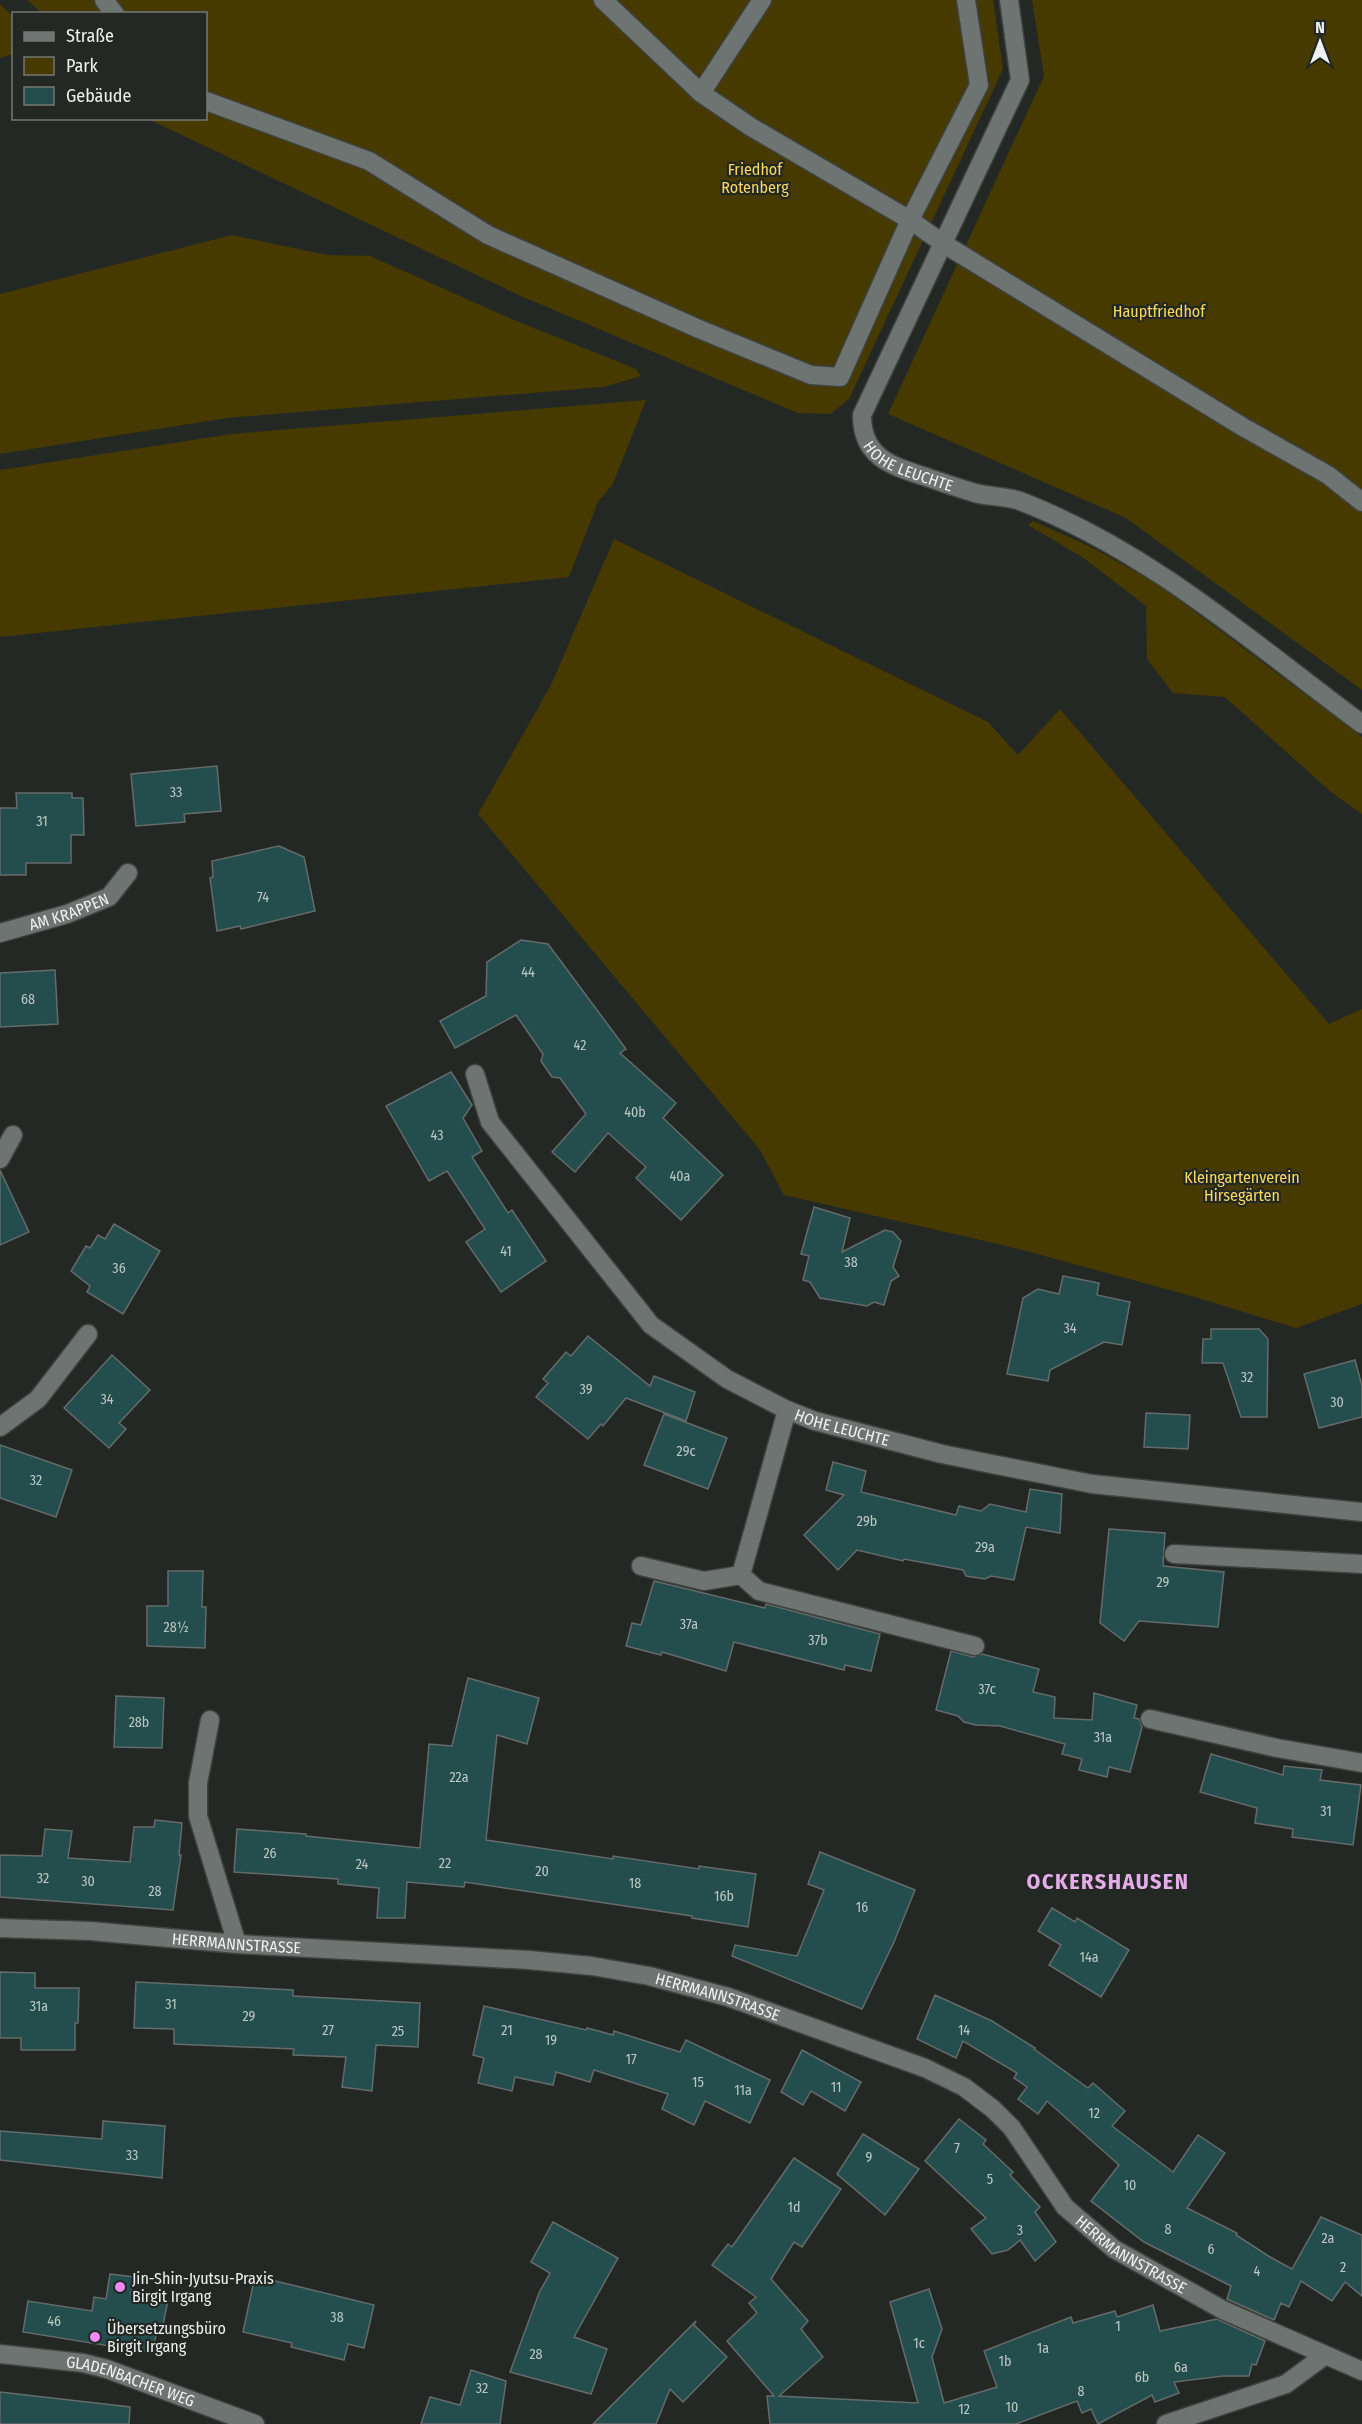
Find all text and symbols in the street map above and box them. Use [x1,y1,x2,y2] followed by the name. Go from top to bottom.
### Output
[12,12,207,120] legend
[1290,12,1350,72] north arrow
[1315,18,1325,37] text: N
[66,25,114,47] text: Straße
[66,55,99,77] text: Park
[66,85,132,107] text: Gebäude
[721,160,789,197] park label: Friedhof Rotenberg
[1113,302,1206,321] park label: Hauptfriedhof
[859,437,955,495] street label: HOHE LEUCHTE
[170,784,182,801] house number: 33
[36,813,48,830] house number: 31
[27,889,111,934] street label: AM KRAPPEN
[257,889,269,906] house number: 74
[521,964,535,981] house number: 44
[21,991,35,1008] house number: 68
[574,1037,586,1054] house number: 42
[624,1104,646,1121] house number: 40b
[431,1127,443,1144] house number: 43
[670,1168,691,1185] house number: 40a
[1184,1168,1300,1205] park label: Kleingartenverein Hirsegärten
[500,1243,512,1260] house number: 41
[844,1254,858,1271] house number: 38
[112,1260,126,1277] house number: 36
[1063,1320,1077,1337] house number: 34
[1241,1369,1253,1386] house number: 32
[580,1381,593,1398] house number: 39
[100,1391,114,1408] house number: 34
[1330,1394,1344,1411] house number: 30
[792,1405,891,1450] street label: HOHE LEUCHTE
[677,1443,695,1460] house number: 29c
[30,1472,42,1489] house number: 32
[857,1513,877,1530] house number: 29b
[975,1539,995,1556] house number: 29a
[1157,1574,1170,1591] house number: 29
[680,1616,698,1633] house number: 37a
[163,1619,189,1636] house number: 28½
[808,1632,828,1649] house number: 37b
[978,1681,996,1698] house number: 37c
[129,1714,149,1731] house number: 28b
[1094,1729,1112,1746] house number: 31a
[449,1769,469,1786] house number: 22a
[1320,1803,1332,1820] house number: 31
[263,1845,277,1862] house number: 26
[439,1855,451,1872] house number: 22
[356,1856,369,1873] house number: 24
[535,1863,549,1880] house number: 20
[1027,1868,1189,1895] district label: OCKERSHAUSEN
[37,1870,49,1887] house number: 32
[81,1873,95,1890] house number: 30
[629,1875,641,1892] house number: 18
[148,1883,162,1900] house number: 28
[714,1888,734,1905] house number: 16b
[856,1899,868,1916] house number: 16
[171,1929,301,1957] street label: HERRMANNSTRASSE
[1079,1949,1099,1966] house number: 14a
[653,1969,783,2025] street label: HERRMANNSTRASSE
[165,1996,177,2013] house number: 31
[30,1998,48,2015] house number: 31a
[243,2008,256,2025] house number: 29
[322,2022,334,2039] house number: 27
[501,2022,513,2039] house number: 21
[958,2022,970,2039] house number: 14
[392,2023,404,2040] house number: 25
[545,2032,557,2049] house number: 19
[625,2051,637,2068] house number: 17
[692,2074,704,2091] house number: 15
[831,2079,841,2096] house number: 11
[734,2082,752,2099] house number: 11a
[1088,2105,1100,2122] house number: 12
[954,2140,960,2157] house number: 7
[126,2147,138,2164] house number: 33
[866,2149,873,2166] house number: 9
[987,2171,993,2188] house number: 5
[1124,2177,1136,2194] house number: 10
[788,2199,800,2216] house number: 1d
[1072,2211,1190,2298] street label: HERRMANNSTRASSE
[1165,2221,1172,2238] house number: 8
[1017,2222,1023,2239] house number: 3
[1322,2230,1335,2247] house number: 2a
[1208,2241,1215,2258] house number: 6
[1340,2259,1346,2276] house number: 2
[1254,2263,1261,2280] house number: 4
[132,2269,274,2306] place label: Jin-Shin-Jyutsu-Praxis Birgit Irgang
[113,2280,127,2294] marker: Jin-Shin-Jyutsu-Praxis Birgit Irgang
[330,2309,344,2326] house number: 38
[47,2313,61,2330] house number: 46
[1115,2318,1121,2335] house number: 1
[107,2319,226,2356] place label: Übersetzungsbüro Birgit Irgang
[88,2330,102,2344] marker: Übersetzungsbüro Birgit Irgang
[913,2335,925,2352] house number: 1c
[1037,2340,1049,2357] house number: 1a
[529,2346,543,2363] house number: 28
[65,2352,197,2411] street label: GLADENBACHER WEG
[999,2353,1011,2370] house number: 1b
[1174,2359,1188,2376] house number: 6a
[1135,2369,1149,2386] house number: 6b
[476,2380,488,2397] house number: 32
[1078,2383,1085,2400] house number: 8
[1006,2399,1018,2416] house number: 10
[958,2401,970,2418] house number: 12

